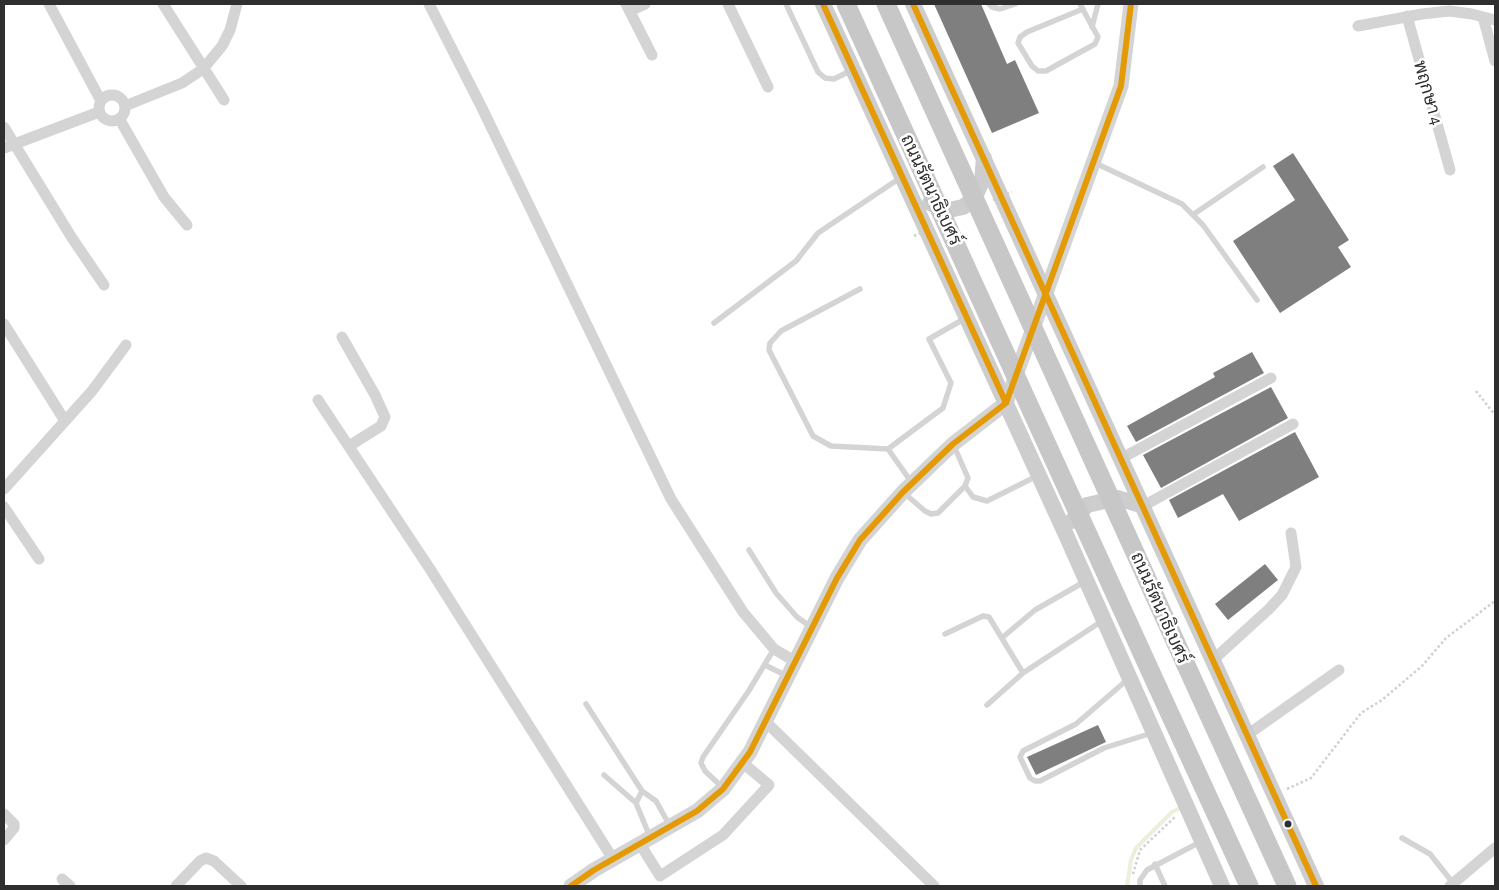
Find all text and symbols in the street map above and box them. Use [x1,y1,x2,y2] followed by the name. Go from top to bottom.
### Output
[1408,58,1448,128] street label: พฤกษา 4
[896,131,966,249] street label: ถนนรัตนาธิเบศร์
[1126,549,1194,667] street label: ถนนรัตนาธิเบศร์
[1283,819,1293,829] unlabelled marker

